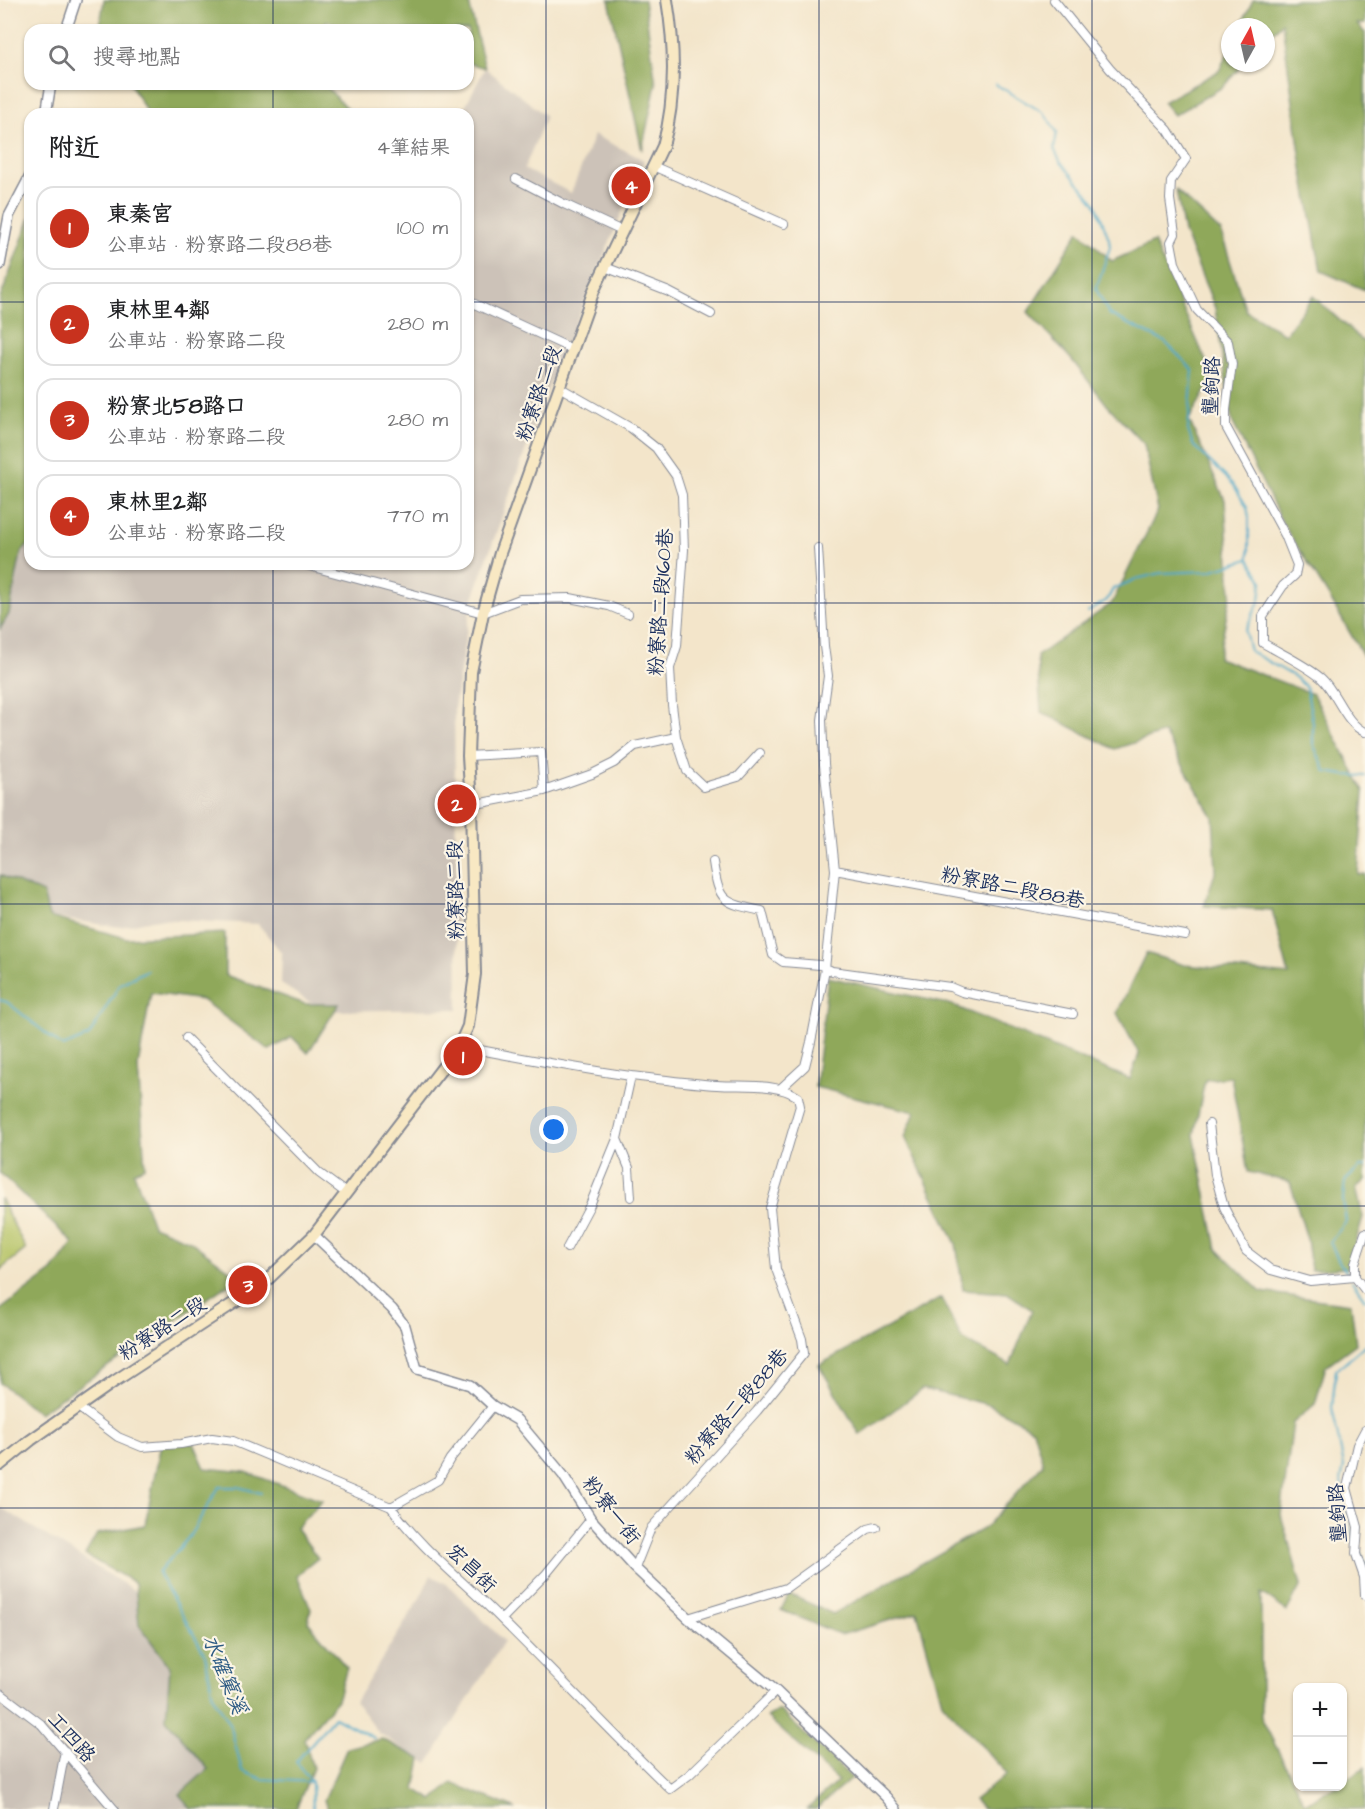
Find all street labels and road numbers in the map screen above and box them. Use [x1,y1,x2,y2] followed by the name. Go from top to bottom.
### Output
[509,341,568,445] street label: 粉寮路二段
[1197,355,1227,417] street label: 壟鉤路
[642,526,680,677] street label: 粉寮路二段160巷
[441,840,471,940] street label: 粉寮路二段
[939,860,1088,916] street label: 粉寮路二段88巷
[113,1290,212,1368] street label: 粉寮路二段
[678,1342,796,1471] street label: 粉寮路二段88巷
[576,1470,647,1551] street label: 粉寮一街
[1322,1481,1354,1544] street label: 壟鉤路
[440,1538,503,1600] street label: 宏昌街
[41,1706,102,1770] street label: 工四路

